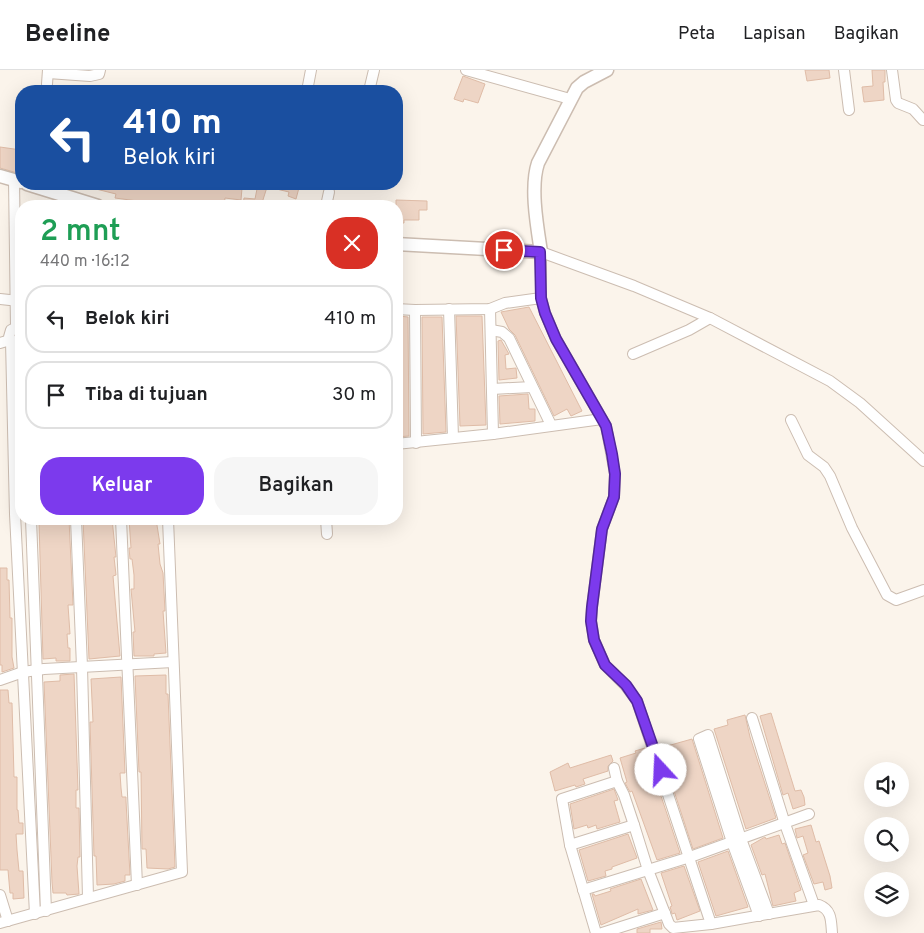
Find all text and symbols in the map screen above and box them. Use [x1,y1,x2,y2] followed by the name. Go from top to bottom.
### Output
[25,20,110,50] text: Beeline
[678,23,715,46] text: Peta
[743,23,806,46] text: Lapisan
[834,23,899,46] text: Bagikan
[123,102,222,146] text: 410 m
[40,105,105,170] icon: left
[123,145,216,172] text: Belok kiri
[40,214,121,251] text: 2 mnt
[326,217,378,269] button: close
[483,229,525,271] pin
[490,236,518,264] icon: arrive
[40,252,130,272] text: 440 m · 16:12
[42,305,70,333] icon: left
[85,307,170,331] text: Belok kiri
[324,307,376,331] text: 410 m
[42,381,70,409] icon: arrive
[85,383,208,407] text: Tiba di tujuan
[332,383,376,407] text: 30 m
[40,457,204,515] button: Keluar
[214,457,378,515] button: Bagikan
[634,743,686,795] position arrow
[864,762,909,917] map controls
[864,762,909,807] button: sound
[864,817,909,862] button: search
[864,872,909,917] button: layers

